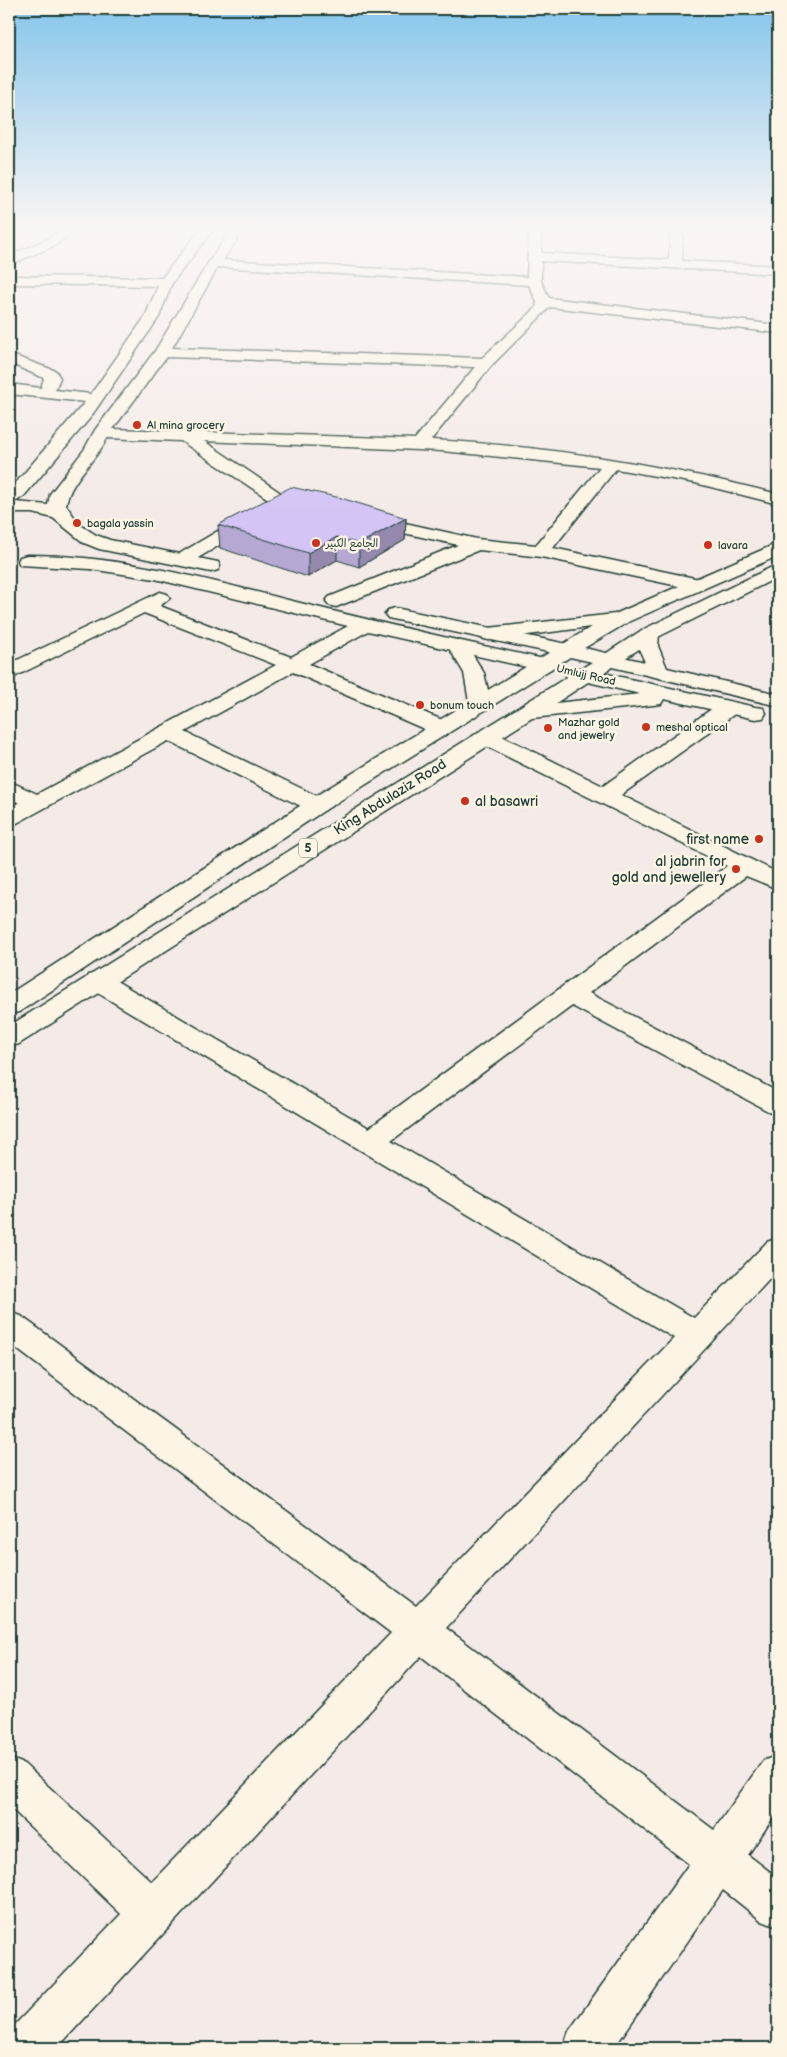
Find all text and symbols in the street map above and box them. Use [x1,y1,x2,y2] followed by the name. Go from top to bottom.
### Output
[131,419,143,431] marker: Al mina grocery
[147,419,224,432] place label: Al mina grocery
[71,517,83,529] marker: bagala yassin
[87,517,154,530] place label: bagala yassin
[310,537,322,549] marker: الجامع الكبير
[325,537,378,552] place label: الجامع الكبير
[702,539,714,551] marker: lavara
[718,539,748,552] place label: lavara
[555,662,617,688] street label: Umlujj Road
[414,699,426,711] marker: bonum touch
[430,699,494,712] place label: bonum touch
[558,716,620,742] place label: Mazhar gold and jewelry
[640,721,652,733] marker: meshal optical
[656,721,728,734] place label: meshal optical
[542,722,554,734] marker: Mazhar gold and jewelry
[331,755,449,839] street label: King Abdulaziz Road
[475,793,538,810] place label: al basawri
[459,795,471,807] marker: al basawri
[686,831,749,848] place label: first name
[753,833,765,845] marker: first name
[299,838,317,858] road number: 5
[612,853,727,886] place label: al jabrin for gold and jewellery
[730,863,742,875] marker: al jabrin for gold and jewellery

